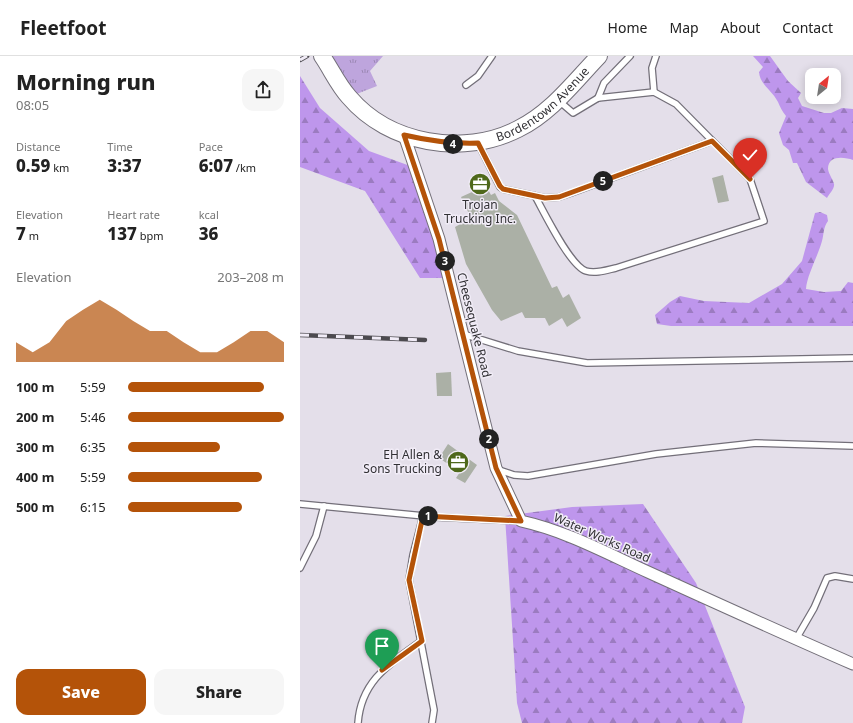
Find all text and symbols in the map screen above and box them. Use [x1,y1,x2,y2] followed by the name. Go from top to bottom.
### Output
[20,15,106,41] text: Fleetfoot
[608,18,647,37] text: Home
[669,18,699,37] text: Map
[721,18,760,37] text: About
[782,18,833,37] text: Contact
[494,63,593,145] street label: Bordentown Avenue
[16,66,156,96] text: Morning run
[805,68,841,104] north arrow
[805,68,841,104] map controls
[242,69,284,111] button: share
[16,96,49,114] text: 08:05
[443,134,463,154] pin: 4
[450,136,456,151] text: 4
[733,138,767,179] pin
[16,139,61,154] text: Distance
[107,139,133,154] text: Time
[199,139,223,154] text: Pace
[739,144,761,166] icon: check
[16,154,50,177] text: 0.59
[107,154,142,177] text: 3:37
[199,154,233,177] text: 6:07
[50,160,69,175] text: km
[233,160,256,175] text: /km
[467,171,493,197] office icon: Trojan Trucking Inc.
[593,171,613,191] pin: 5
[600,173,606,188] text: 5
[444,196,516,227] place label: Trojan Trucking Inc.
[16,207,63,222] text: Elevation
[107,207,160,222] text: Heart rate
[199,207,219,222] text: kcal
[16,222,26,245] text: 7
[107,222,137,245] text: 137
[199,222,218,245] text: 36
[26,228,39,243] text: m
[137,228,164,243] text: bpm
[435,251,455,271] pin: 3
[442,253,448,268] text: 3
[16,268,72,286] text: Elevation
[217,268,284,286] text: 203–208 m
[453,271,496,379] street label: Cheesequake Road
[16,378,54,396] text: 100 m
[80,378,106,396] text: 5:59
[16,408,54,426] text: 200 m
[80,408,106,426] text: 5:46
[479,429,499,449] pin: 2
[486,431,492,446] text: 2
[16,438,54,456] text: 300 m
[80,438,106,456] text: 6:35
[363,446,442,477] place label: EH Allen & Sons Trucking
[445,449,471,475] office icon: EH Allen & Sons Trucking
[16,468,54,486] text: 400 m
[80,468,106,486] text: 5:59
[16,498,54,516] text: 500 m
[80,498,106,516] text: 6:15
[418,506,438,526] pin: 1
[425,508,431,523] text: 1
[551,509,653,566] street label: Water Works Road
[365,629,399,670] pin
[371,635,393,657] icon: arrive
[16,669,146,715] button: Save
[154,669,284,715] button: Share

